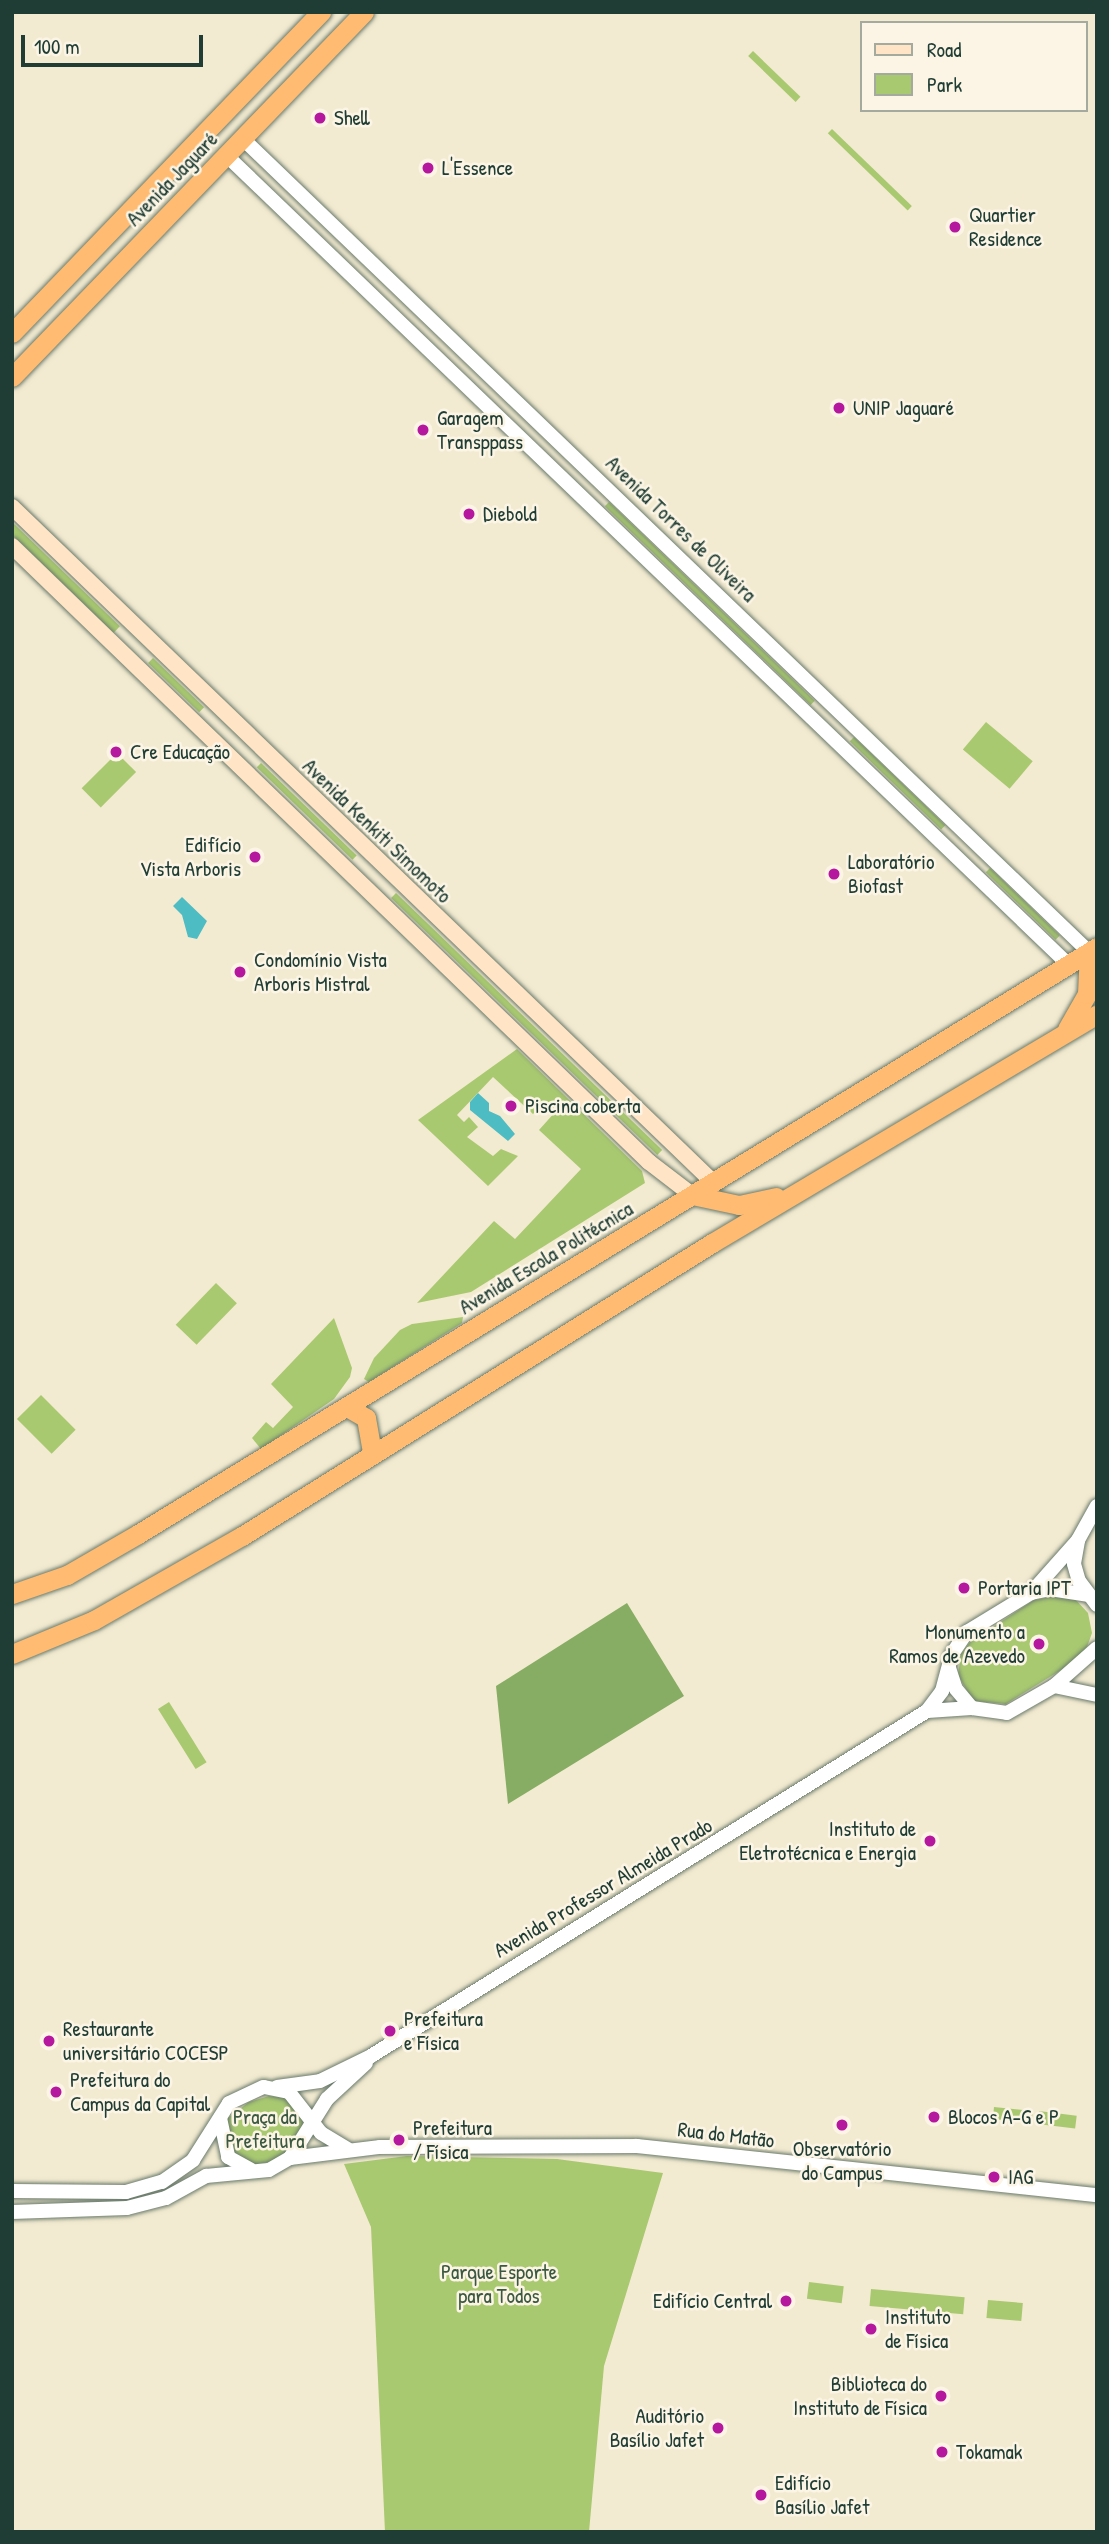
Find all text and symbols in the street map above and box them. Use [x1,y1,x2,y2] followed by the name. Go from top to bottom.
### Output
[24,21,206,65] scale bar
[860,21,1088,112] legend
[34,32,80,61] text: 100 m
[927,35,961,64] text: Road
[927,70,962,99] text: Park
[334,105,370,131] place label: Shell
[312,110,328,126] marker: Shell
[121,127,223,231] street label: Avenida Jaguaré
[442,155,513,181] place label: L'Essence
[420,160,436,176] marker: L'Essence
[969,202,1042,252] place label: Quartier Residence
[947,219,963,235] marker: Quartier Residence
[853,395,954,421] place label: UNIP Jaguaré
[831,400,847,416] marker: UNIP Jaguaré
[437,405,523,455] place label: Garagem Transppass
[415,422,431,438] marker: Garagem Transppass
[601,451,761,607] street label: Avenida Torres de Oliveira
[483,501,537,527] place label: Diebold
[461,506,477,522] marker: Diebold
[130,739,230,765] place label: Cre Educação
[108,744,124,760] marker: Cre Educação
[297,754,457,908] street label: Avenida Kenkiti Simomoto
[140,832,241,882] place label: Edifício Vista Arboris
[247,849,263,865] marker: Edifício Vista Arboris
[848,849,934,899] place label: Laboratório Biofast
[826,866,842,882] marker: Laboratório Biofast
[254,947,387,997] place label: Condomínio Vista Arboris Mistral
[232,964,248,980] marker: Condomínio Vista Arboris Mistral
[525,1093,640,1119] place label: Piscina coberta
[503,1098,519,1114] marker: Piscina coberta
[455,1196,637,1320] street label: Avenida Escola Politécnica
[978,1575,1071,1601] place label: Portaria IPT
[956,1580,972,1596] marker: Portaria IPT
[889,1619,1025,1669] place label: Monumento a Ramos de Azevedo
[1031,1636,1047,1652] marker: Monumento a Ramos de Azevedo
[489,1813,717,1963] street label: Avenida Professor Almeida Prado
[739,1816,916,1866] place label: Instituto de Eletrotécnica e Energia
[922,1833,938,1849] marker: Instituto de Eletrotécnica e Energia
[404,2006,483,2056] place label: Prefeitura e Física
[63,2016,228,2066] place label: Restaurante universitário COCESP
[382,2023,398,2039] marker: Prefeitura e Física
[41,2033,57,2049] marker: Restaurante universitário COCESP
[70,2067,210,2117] place label: Prefeitura do Campus da Capital
[48,2084,64,2100] marker: Prefeitura do Campus da Capital
[225,2104,305,2154] park label: Praça da Prefeitura
[948,2104,1059,2130] place label: Blocos A-G e P
[926,2109,942,2125] marker: Blocos A-G e P
[413,2115,492,2165] place label: Prefeitura / Física
[676,2117,776,2153] street label: Rua do Matão
[834,2117,850,2133] marker: Observatório do Campus
[391,2132,407,2148] marker: Prefeitura / Física
[793,2136,891,2186] place label: Observatório do Campus
[1008,2164,1033,2190] place label: IAG
[986,2169,1002,2185] marker: IAG
[441,2259,557,2309] park label: Parque Esporte para Todos
[653,2288,772,2314] place label: Edifício Central
[778,2293,794,2309] marker: Edifício Central
[885,2304,951,2354] place label: Instituto de Física
[863,2321,879,2337] marker: Instituto de Física
[793,2371,927,2421] place label: Biblioteca do Instituto de Física
[933,2388,949,2404] marker: Biblioteca do Instituto de Física
[610,2403,704,2453] place label: Auditório Basílio Jafet
[710,2420,726,2436] marker: Auditório Basílio Jafet
[956,2439,1022,2465] place label: Tokamak
[934,2444,950,2460] marker: Tokamak
[775,2470,869,2520] place label: Edifício Basílio Jafet
[753,2487,769,2503] marker: Edifício Basílio Jafet

